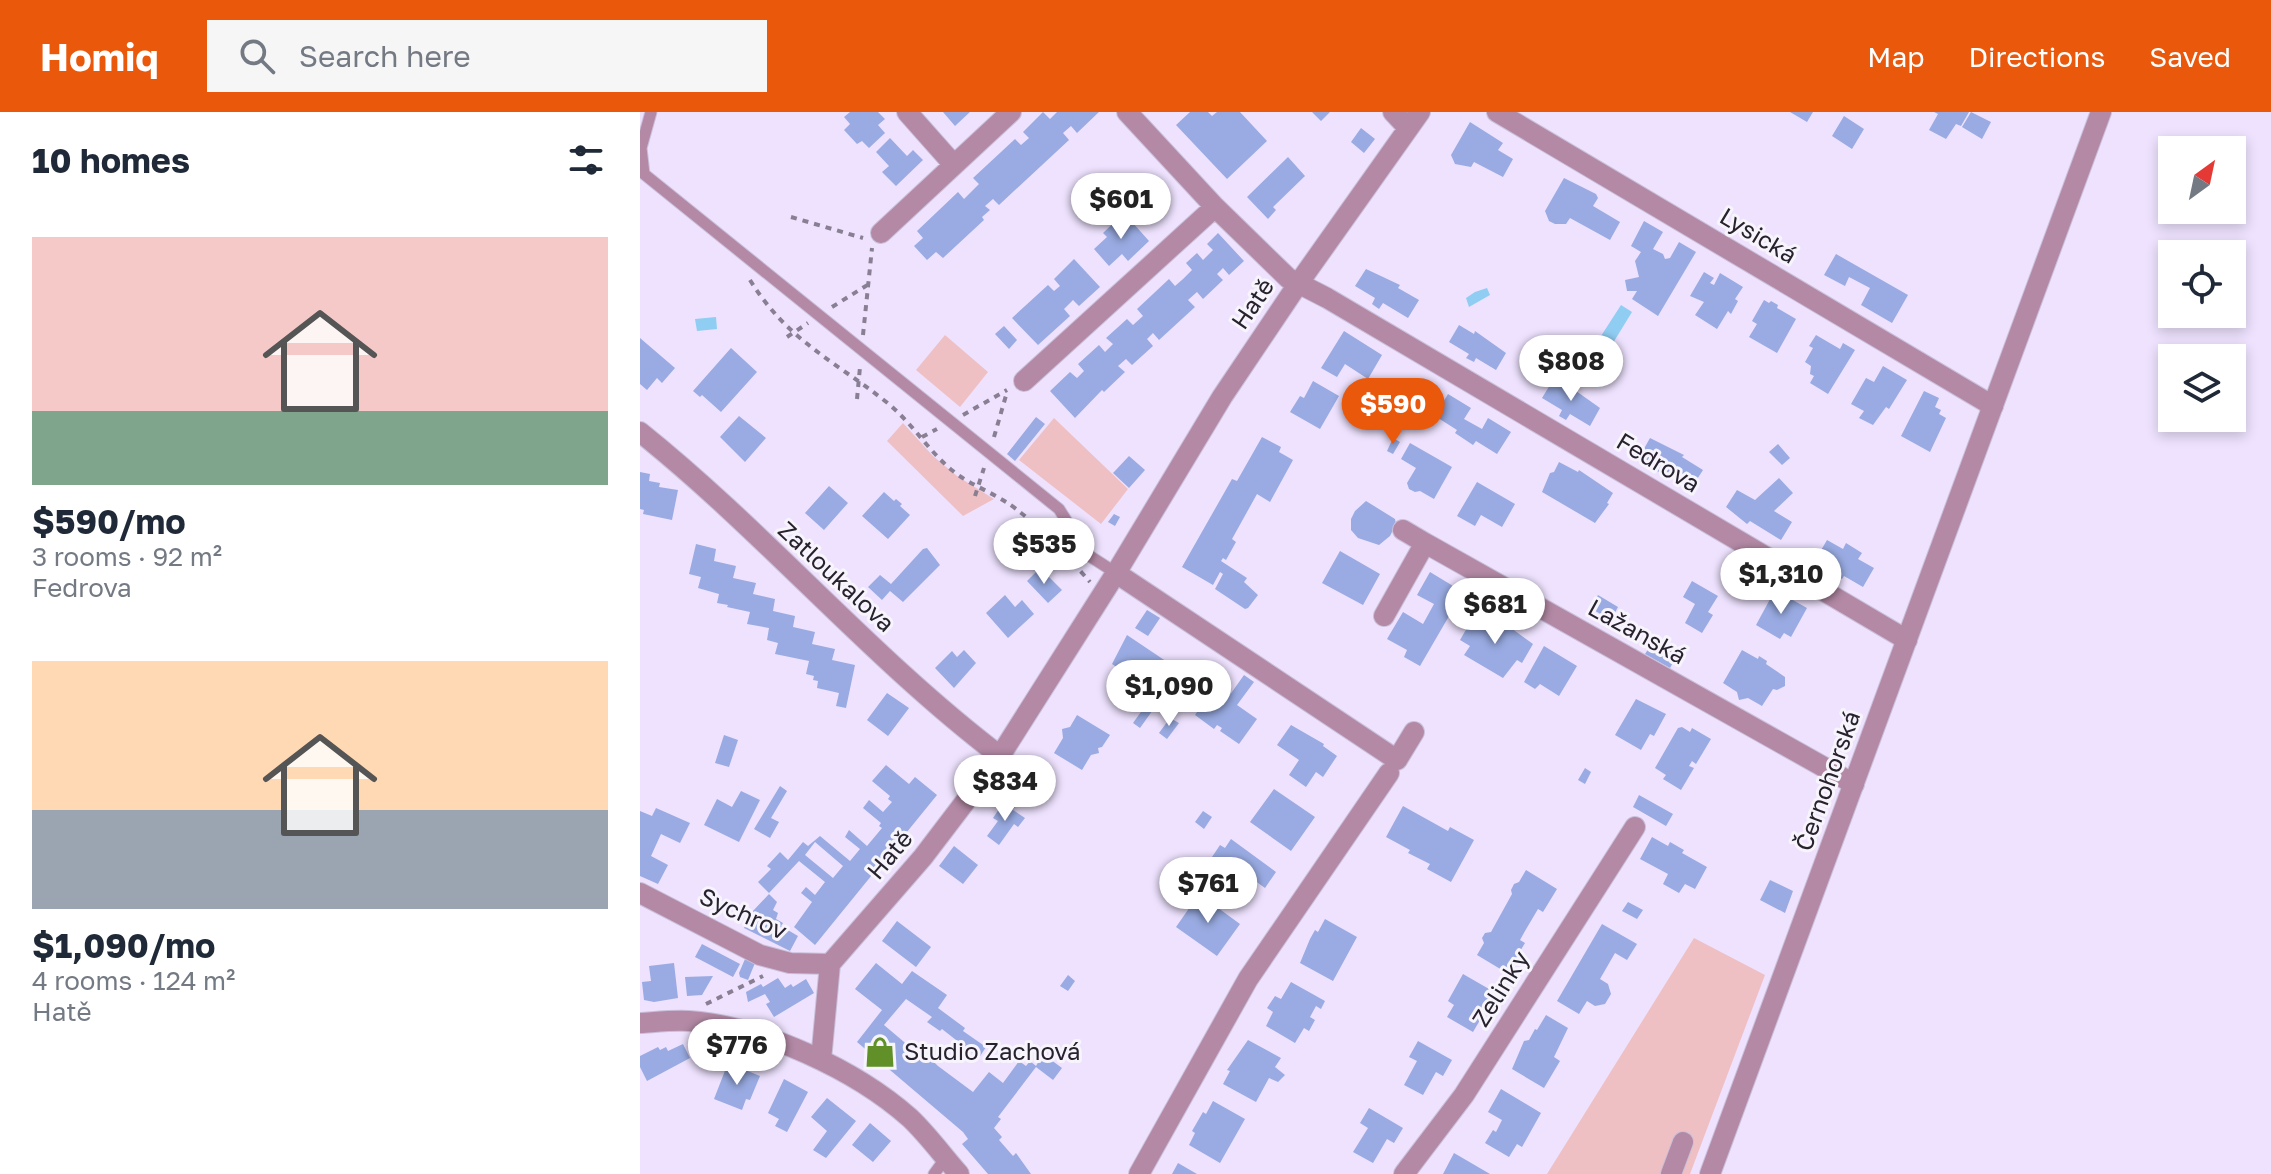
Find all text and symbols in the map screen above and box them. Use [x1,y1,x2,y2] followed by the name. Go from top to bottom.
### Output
[207,20,767,92] search box
[40,34,159,79] text: Homiq
[235,34,279,78] icon: search
[299,38,471,74] text: Search here
[1867,40,1924,73] text: Map
[1968,40,2105,73] text: Directions
[2149,40,2231,73] text: Saved
[2158,136,2246,224] north arrow
[2158,136,2246,432] map controls
[564,138,608,182] icon: filters
[32,140,190,180] text: 10 homes
[1074,173,1168,241] pin: $601
[1089,183,1153,214] text: $601
[1715,201,1802,269] street label: Lysická
[2158,240,2246,328] button: locate
[1224,272,1279,334] street label: Hatě
[248,289,392,433] icon: home
[1524,335,1618,403] pin: $808
[2158,344,2246,432] button: layers
[1537,345,1605,376] text: $808
[1346,378,1440,446] pin: $590
[1360,388,1426,419] text: $590
[1612,426,1706,498] street label: Fedrova
[32,501,186,541] text: $590/mo
[773,515,901,637] street label: Zatloukalova
[997,518,1091,586] pin: $535
[1011,528,1077,559] text: $535
[32,541,222,572] text: 3 rooms · 92 m²
[1716,548,1846,616] pin: $1,310
[1738,558,1824,589] text: $1,310
[32,572,132,603] text: Fedrova
[1448,578,1542,646] pin: $681
[1463,588,1527,619] text: $681
[1584,592,1692,669] street label: Lažanská
[1104,660,1234,728] pin: $1,090
[1124,670,1214,701] text: $1,090
[1788,707,1865,854] street label: Černohorská
[248,713,392,857] icon: home
[958,755,1052,823] pin: $834
[972,765,1038,796] text: $834
[860,824,918,884] street label: Hatě
[1161,857,1255,925] pin: $761
[1177,867,1239,898] text: $761
[696,881,792,945] street label: Sychrov
[32,925,215,965] text: $1,090/mo
[1465,945,1534,1031] street label: Zelinky
[32,965,235,996] text: 4 rooms · 124 m²
[32,996,92,1027] text: Hatě
[690,1019,784,1087] pin: $776
[706,1029,768,1060] text: $776
[863,1035,897,1069] shop icon: Studio Zachová
[904,1036,1081,1065] place label: Studio Zachová

